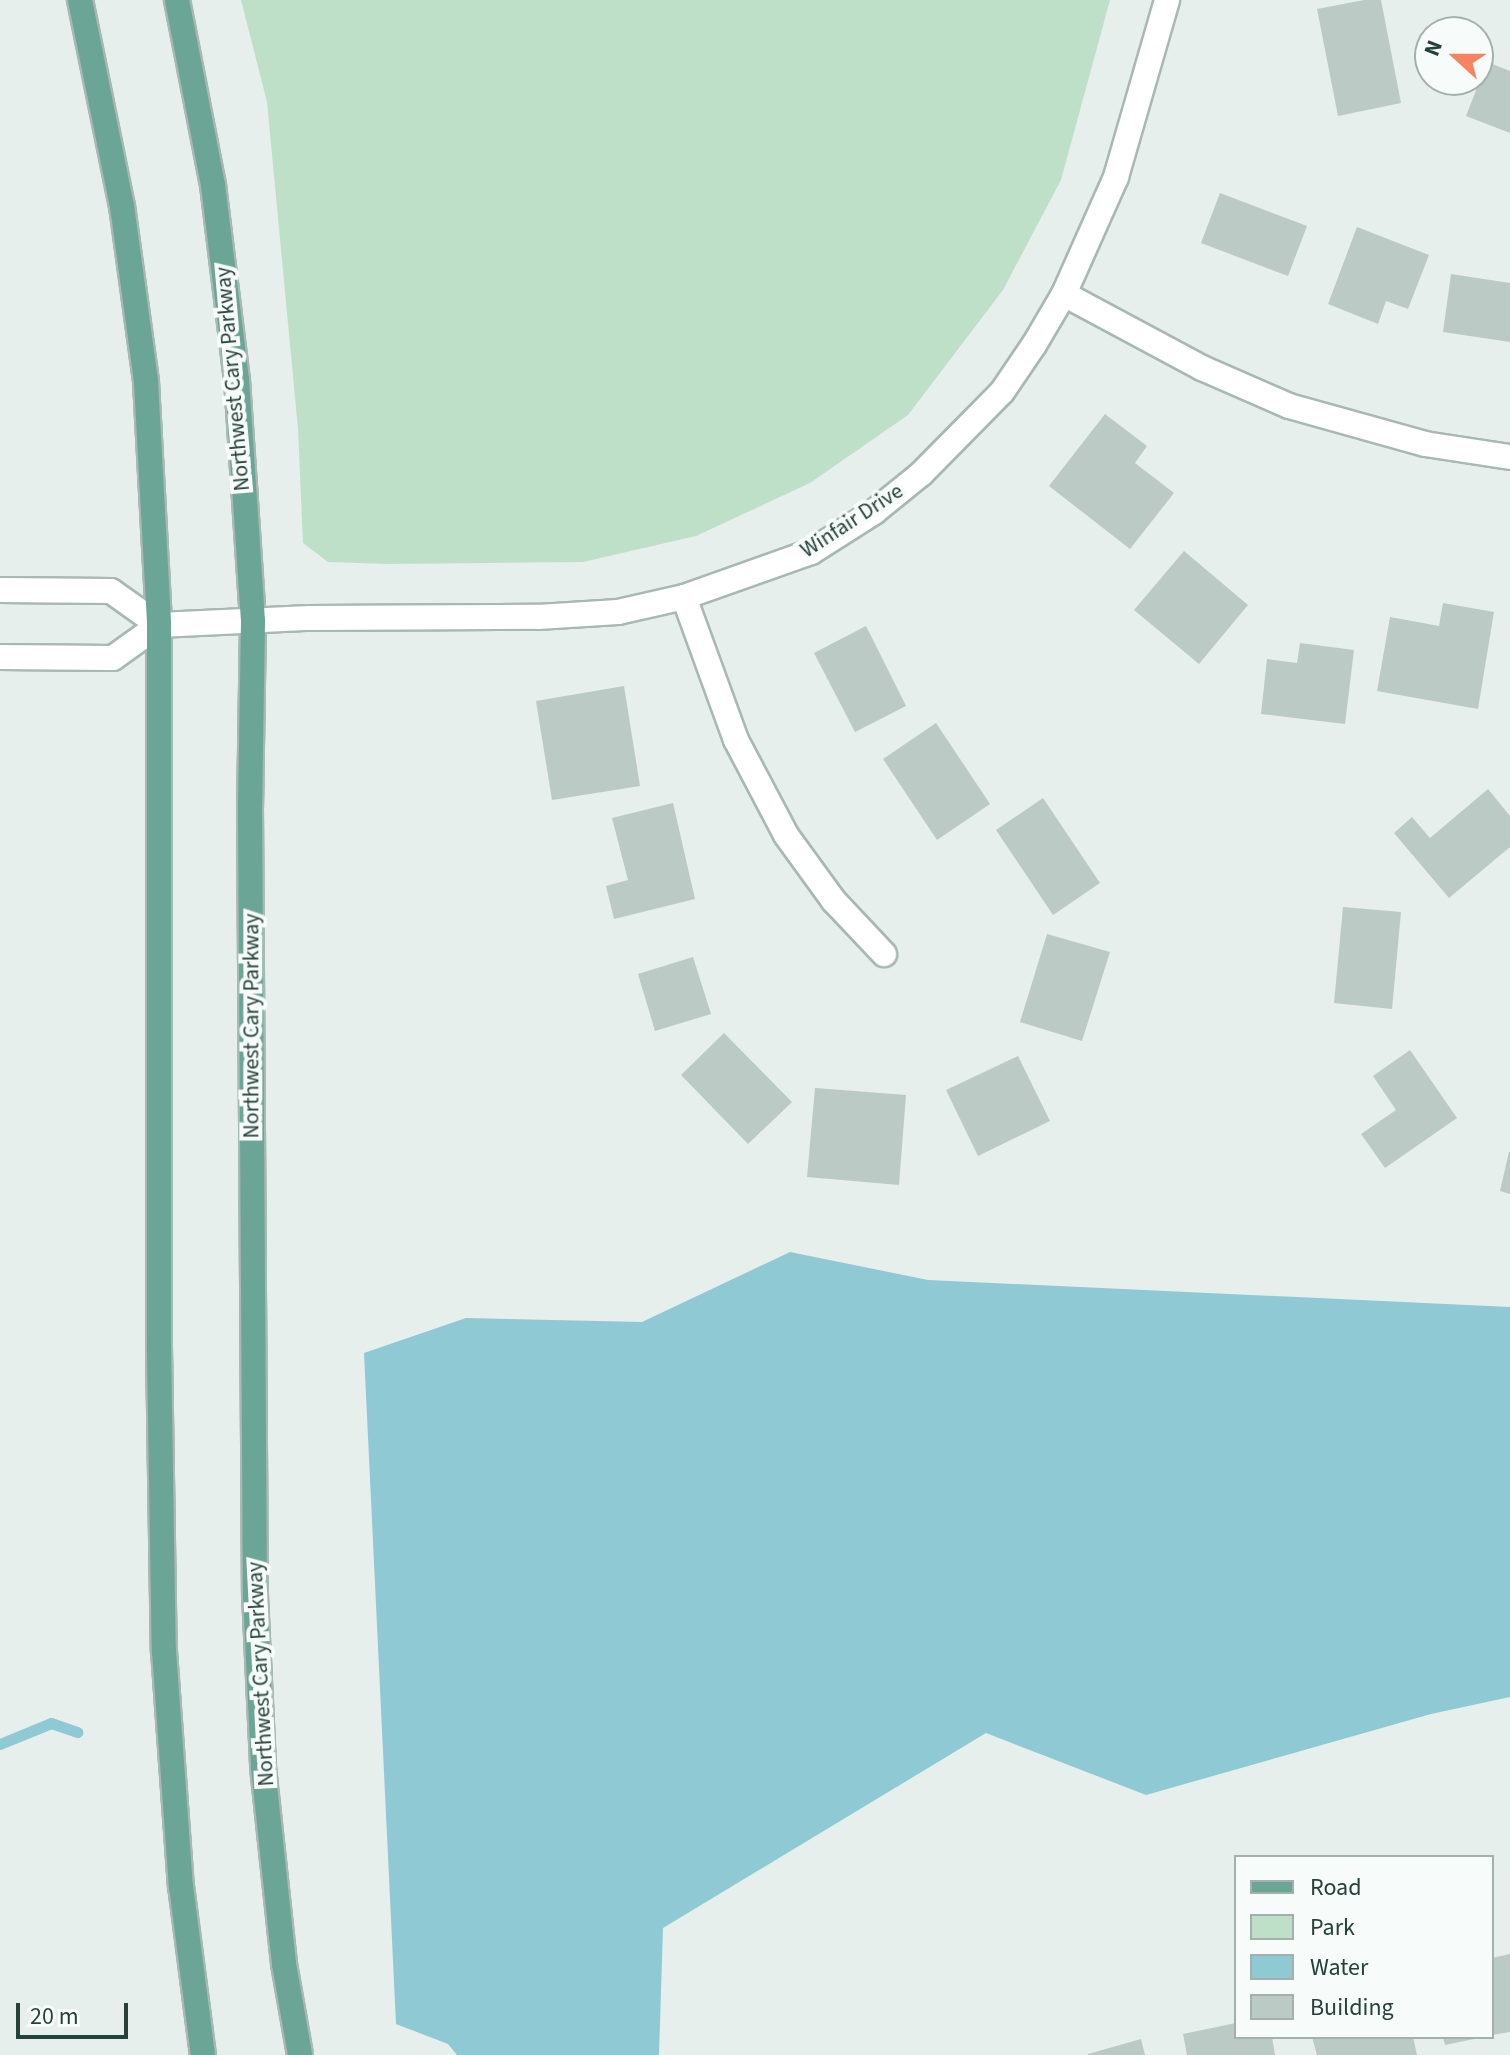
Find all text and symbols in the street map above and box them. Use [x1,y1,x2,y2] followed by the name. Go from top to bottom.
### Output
[1414,16,1494,96] north arrow
[1416,36,1451,61] text: N
[210,266,256,492] street label: Northwest Cary Parkway
[796,478,908,564] street label: Winfair Drive
[239,913,265,1139] street label: Northwest Cary Parkway
[242,1561,280,1787] street label: Northwest Cary Parkway
[1234,1855,1494,2039] legend
[1310,1870,1362,1905] text: Road
[1310,1910,1355,1945] text: Park
[1310,1950,1368,1985] text: Water
[20,1987,132,2037] scale bar
[1310,1990,1394,2025] text: Building
[30,1999,79,2034] text: 20 m

